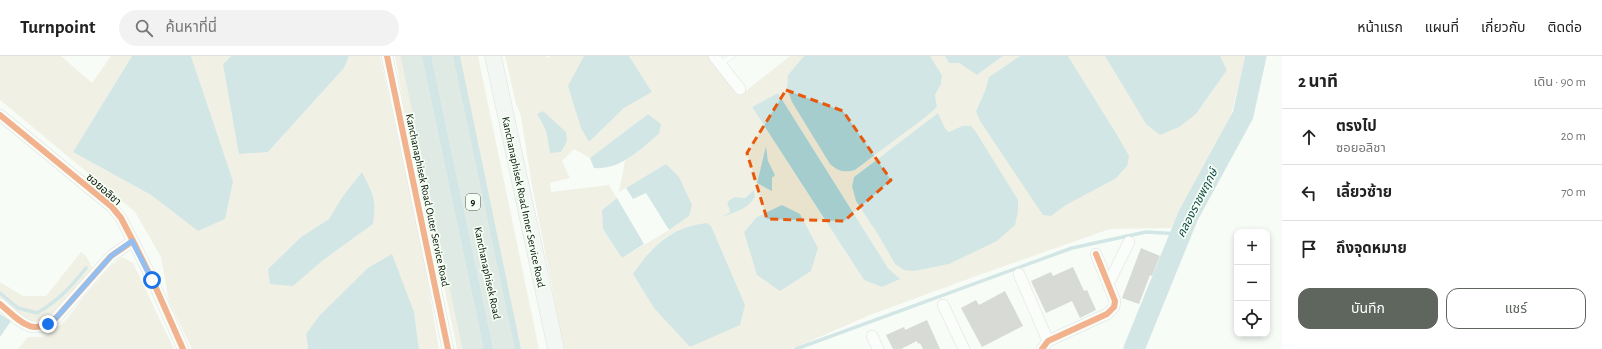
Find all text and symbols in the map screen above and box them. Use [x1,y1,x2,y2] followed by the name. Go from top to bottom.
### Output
[119,10,399,46] search box
[133,17,155,39] icon: search
[20,18,95,37] text: Turnpoint
[165,20,217,35] text: ค้นหาที่นี่
[1357,21,1403,35] text: หน้าแรก
[1425,21,1459,35] text: แผนที่
[1481,21,1526,35] text: เกี่ยวกับ
[1548,21,1582,35] text: ติดต่อ
[1298,73,1338,90] text: 2 นาที
[1534,76,1586,89] text: เดิน · 90 m
[404,113,451,288] street label: Kanchanaphisek Road Outer Service Road
[500,116,547,289] street label: Kanchanaphisek Road Inner Service Road
[1336,119,1377,134] text: ตรงไป
[1298,126,1320,148] icon: ahead
[1561,130,1586,143] text: 20 m
[1336,142,1386,155] text: ซอยอลิชา
[1175,165,1221,240] water label: คลองราชพฤกษ์
[84,171,123,207] street label: ซอยอลิชา
[1298,182,1320,204] icon: left
[1336,185,1392,200] text: เลี้ยวซ้าย
[1561,186,1586,199] text: 70 m
[466,194,480,210] road number: 9
[472,226,503,321] street label: Kanchanaphisek Road
[1234,229,1270,337] map controls
[1234,229,1270,265] button: +
[1298,238,1320,260] icon: arrive
[1336,241,1407,256] text: ถึงจุดหมาย
[1234,265,1270,301] button: −
[143,271,161,289] route start
[1298,288,1438,329] button: บันทึก
[1446,288,1586,329] button: แชร์
[1234,301,1270,337] button: locate
[39,315,57,333] route end

